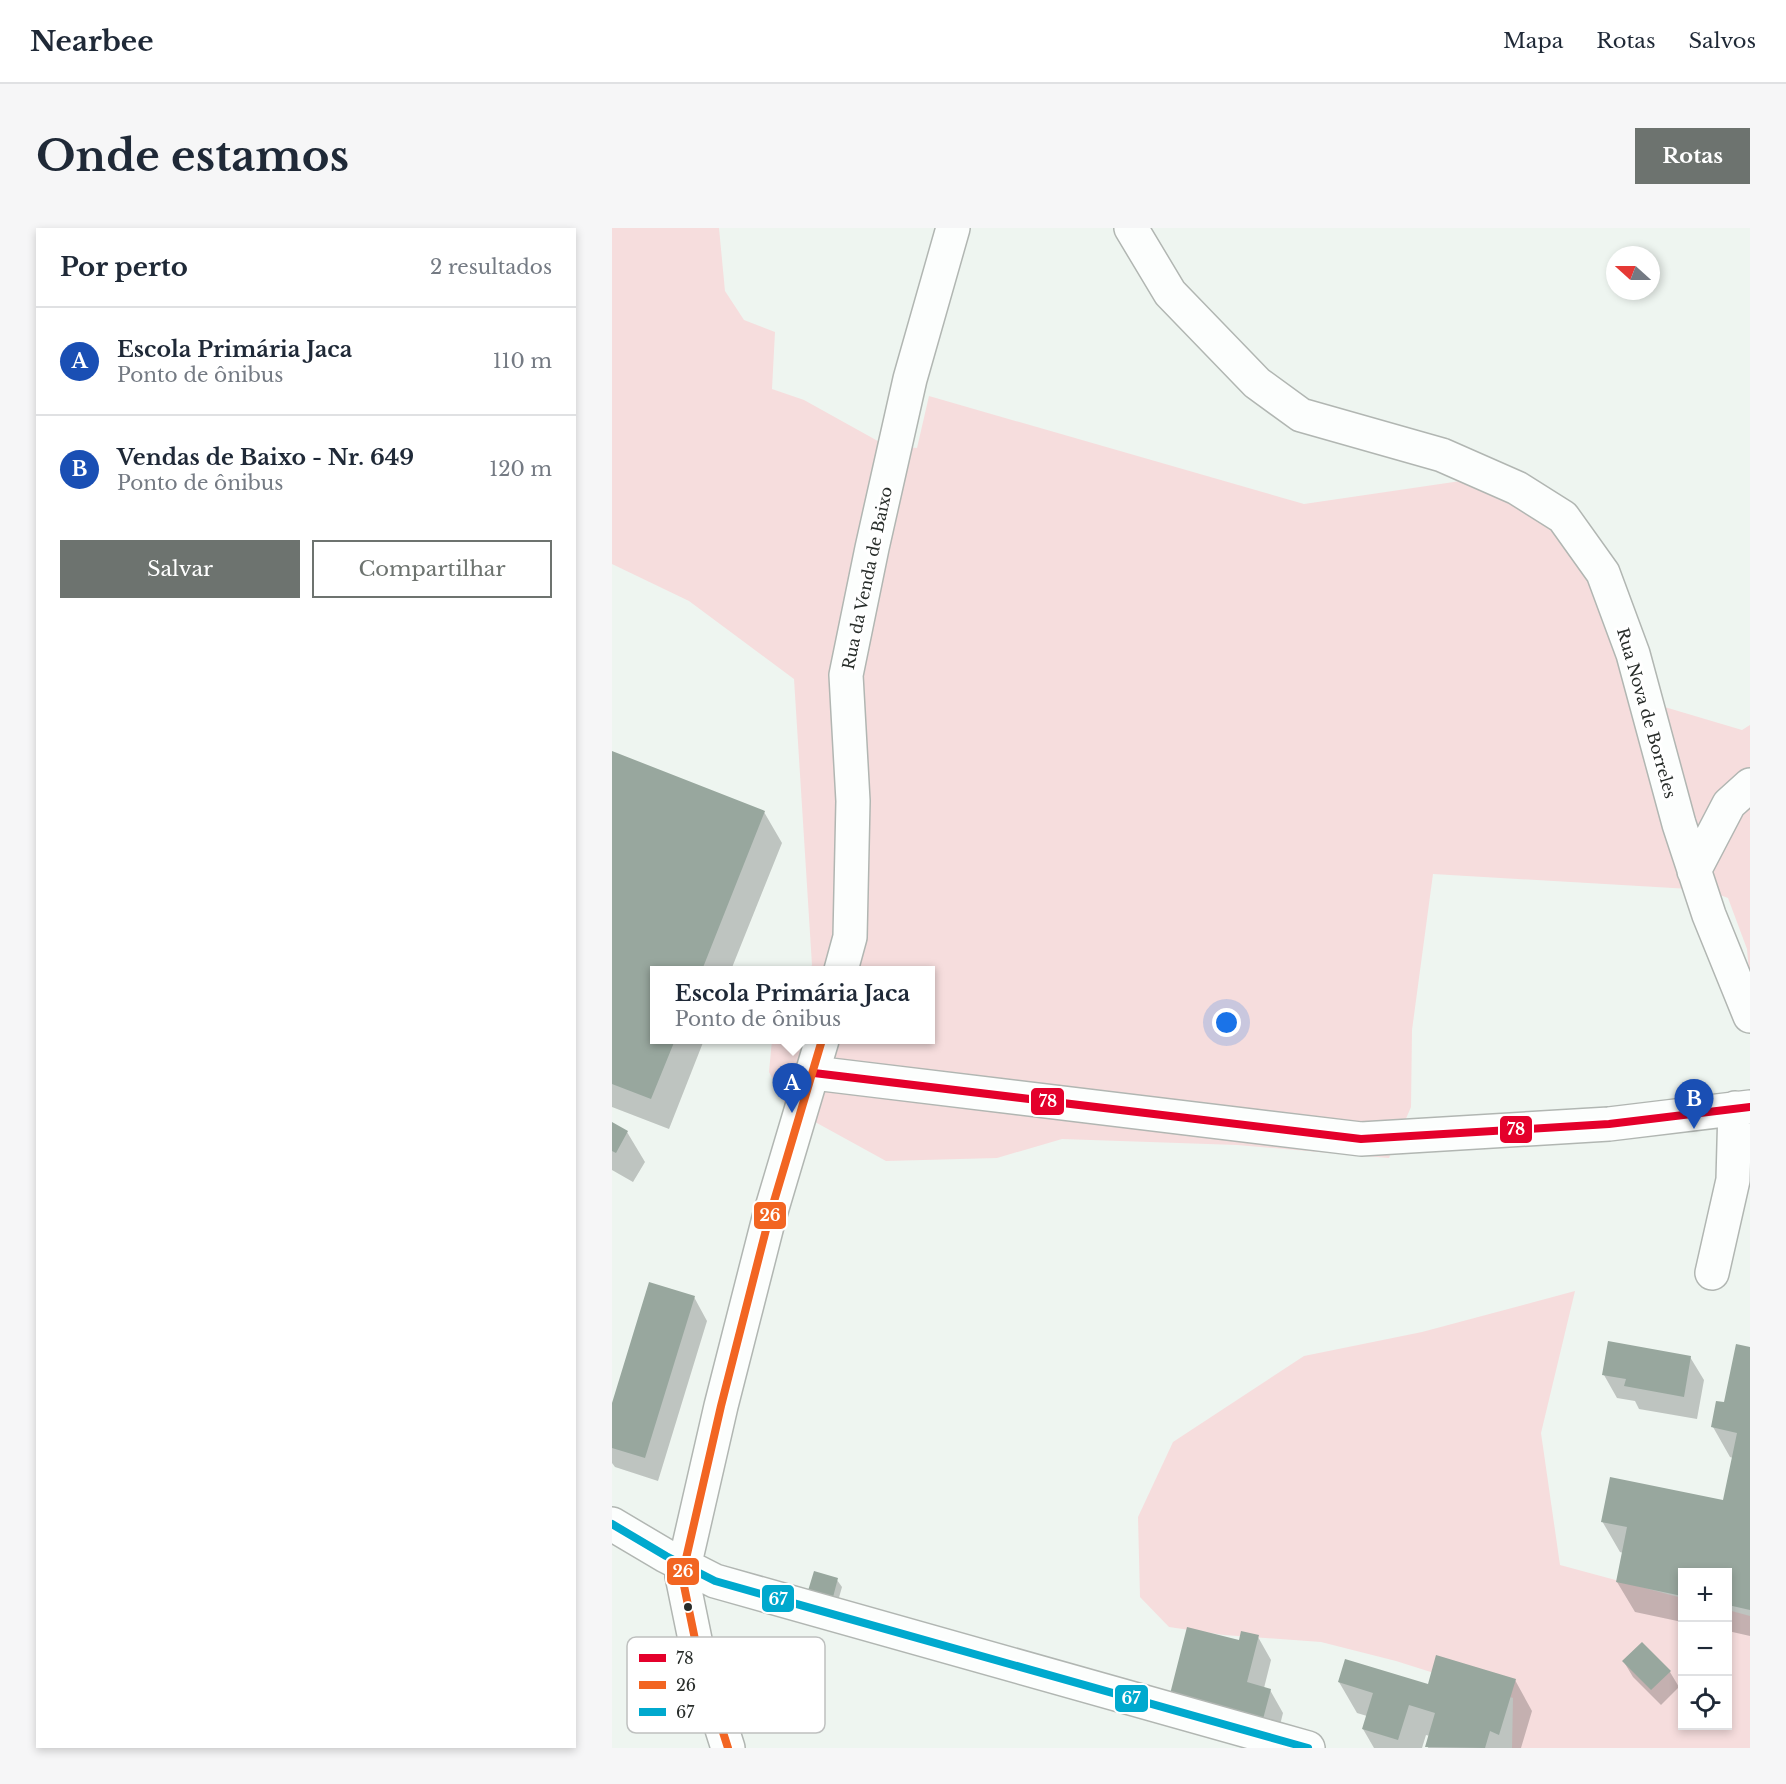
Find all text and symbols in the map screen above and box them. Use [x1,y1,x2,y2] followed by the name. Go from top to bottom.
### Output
[30,24,154,59] text: Nearbee
[1503,28,1563,54] text: Mapa
[1596,28,1656,54] text: Rotas
[1689,28,1756,54] text: Salvos
[1635,128,1750,184] button: Rotas
[36,130,349,182] text: Onde estamos
[1606,246,1660,300] north arrow
[60,251,188,283] text: Por perto
[430,255,552,279] text: 2 resultados
[117,336,352,363] text: Escola Primária Jaca
[71,349,88,373] text: A
[493,349,552,373] text: 110 m
[117,363,283,387] text: Ponto de ônibus
[117,444,414,471] text: Vendas de Baixo - Nr. 649
[72,457,87,481] text: B
[489,457,552,481] text: 120 m
[117,471,283,495] text: Ponto de ônibus
[838,485,896,671] street label: Rua da Venda de Baixo
[60,540,300,598] button: Salvar
[312,540,552,598] button: Compartilhar
[1613,625,1681,801] street label: Rua Nova de Borreles
[650,966,935,1044] popup
[675,980,910,1007] text: Escola Primária Jaca
[675,1007,841,1031] text: Ponto de ônibus
[1212,1008,1241,1037] your location
[772,1064,812,1113] pin: A
[1674,1080,1714,1129] pin: B
[1030,1087,1065,1116] line badge: 78
[1039,1091,1057,1111] text: 78
[1499,1115,1533,1144] line badge: 78
[1507,1119,1525,1139] text: 78
[753,1201,787,1230] line badge: 26
[759,1205,781,1225] text: 26
[666,1557,700,1586] line badge: 26
[672,1561,694,1581] text: 26
[1678,1568,1732,1730] map controls
[1678,1568,1732,1622] button: +
[761,1584,795,1613] line badge: 67
[768,1589,788,1609] text: 67
[682,1601,694,1613] unlabelled marker
[1678,1622,1732,1676] button: −
[627,1637,825,1733] legend
[676,1648,694,1668] text: 78
[676,1675,696,1695] text: 26
[1678,1676,1732,1730] button: locate
[1114,1684,1149,1713] line badge: 67
[1121,1688,1141,1708] text: 67
[676,1702,695,1722] text: 67

